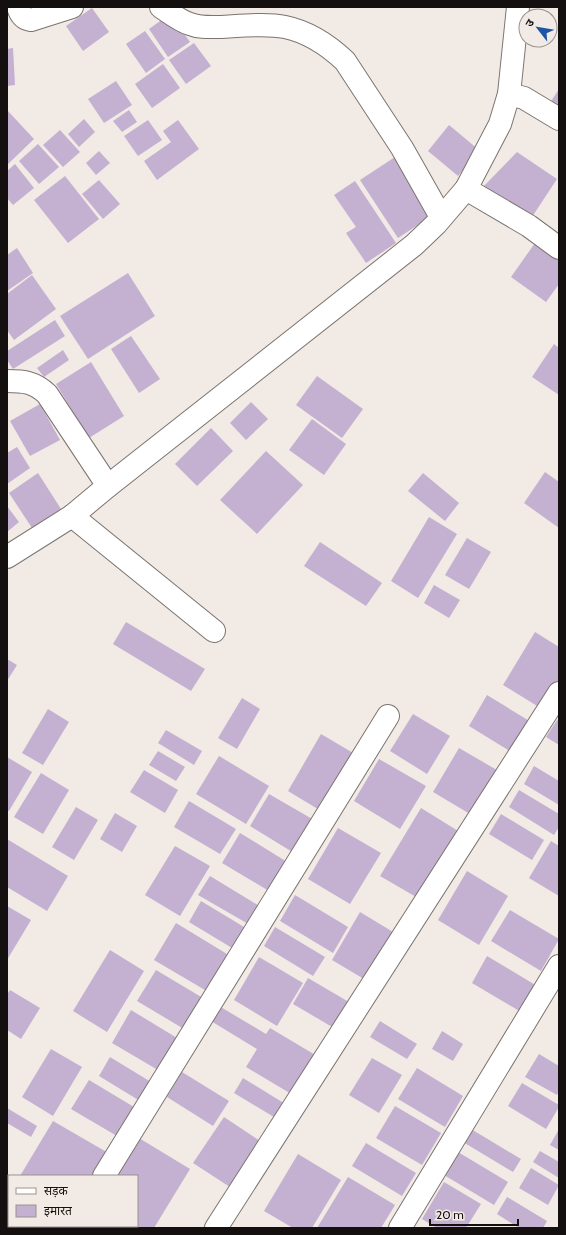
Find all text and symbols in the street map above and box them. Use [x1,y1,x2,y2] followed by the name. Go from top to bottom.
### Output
[518,8,558,48] north arrow
[522,16,537,29] text: उ
[8,1175,138,1227] legend
[44,1183,69,1198] text: सड़क
[430,1201,518,1227] scale bar
[44,1203,73,1218] text: इमारत
[436,1207,464,1222] text: 20 m

